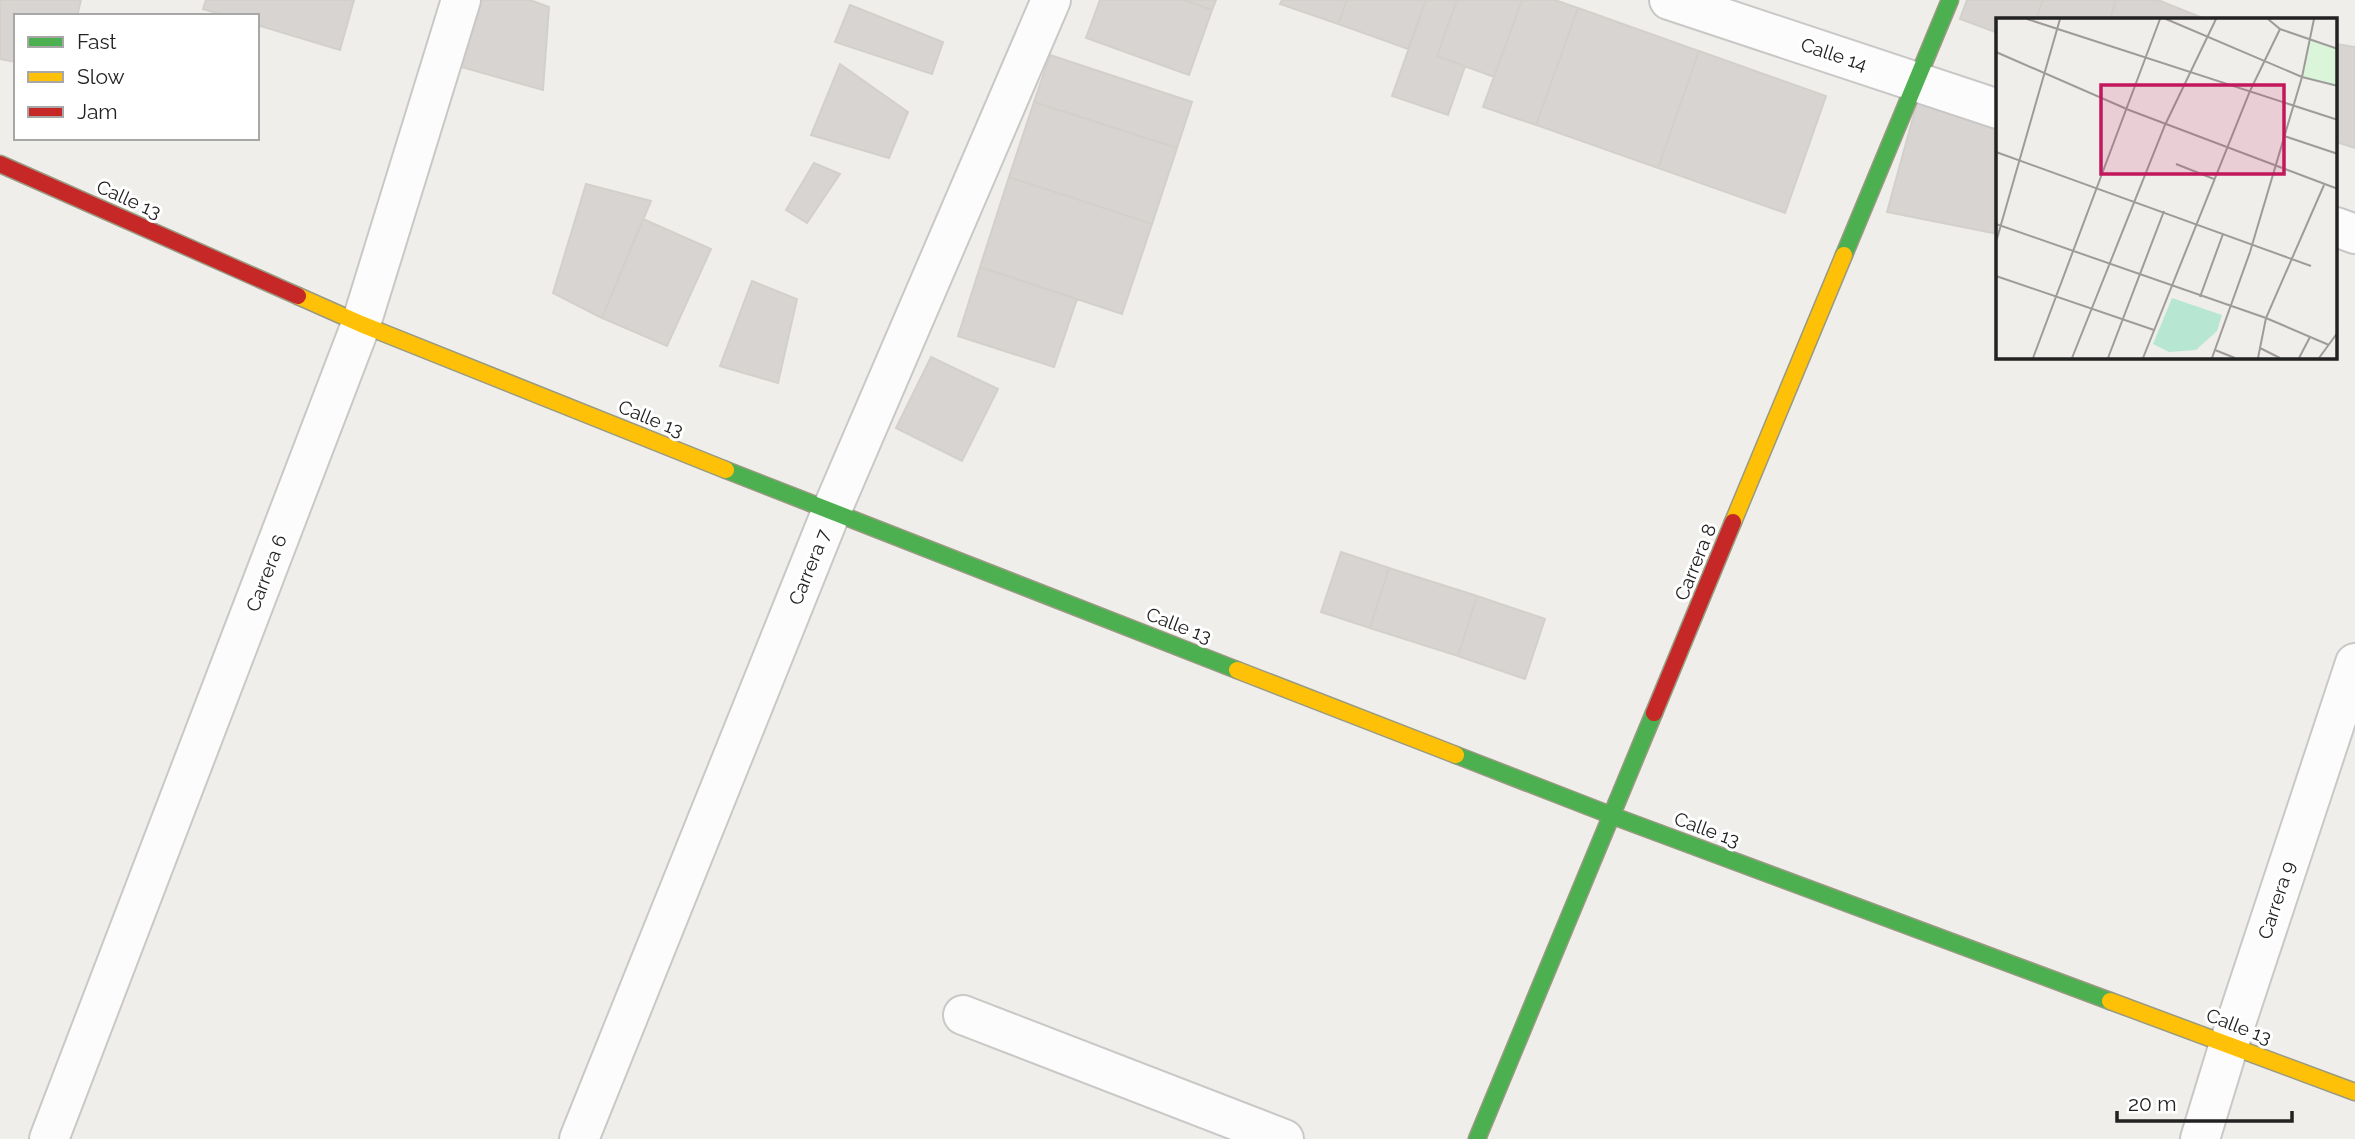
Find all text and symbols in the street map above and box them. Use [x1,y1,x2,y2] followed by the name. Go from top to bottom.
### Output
[14,14,259,140] legend
[1996,18,2338,359] inset map
[77,29,117,54] text: Fast
[1798,33,1870,75] street label: Calle 14
[77,64,125,89] text: Slow
[77,99,118,124] text: Jam
[93,175,165,223] street label: Calle 13
[615,395,687,441] street label: Calle 13
[1670,520,1720,604] street label: Carrera 8
[784,526,834,608] street label: Carrera 7
[241,531,291,615] street label: Carrera 6
[1143,603,1215,647] street label: Calle 13
[1671,807,1743,851] street label: Calle 13
[2253,858,2299,942] street label: Carrera 9
[2203,1004,2275,1048] street label: Calle 13
[2117,1080,2292,1124] scale bar
[2128,1091,2176,1116] text: 20 m

